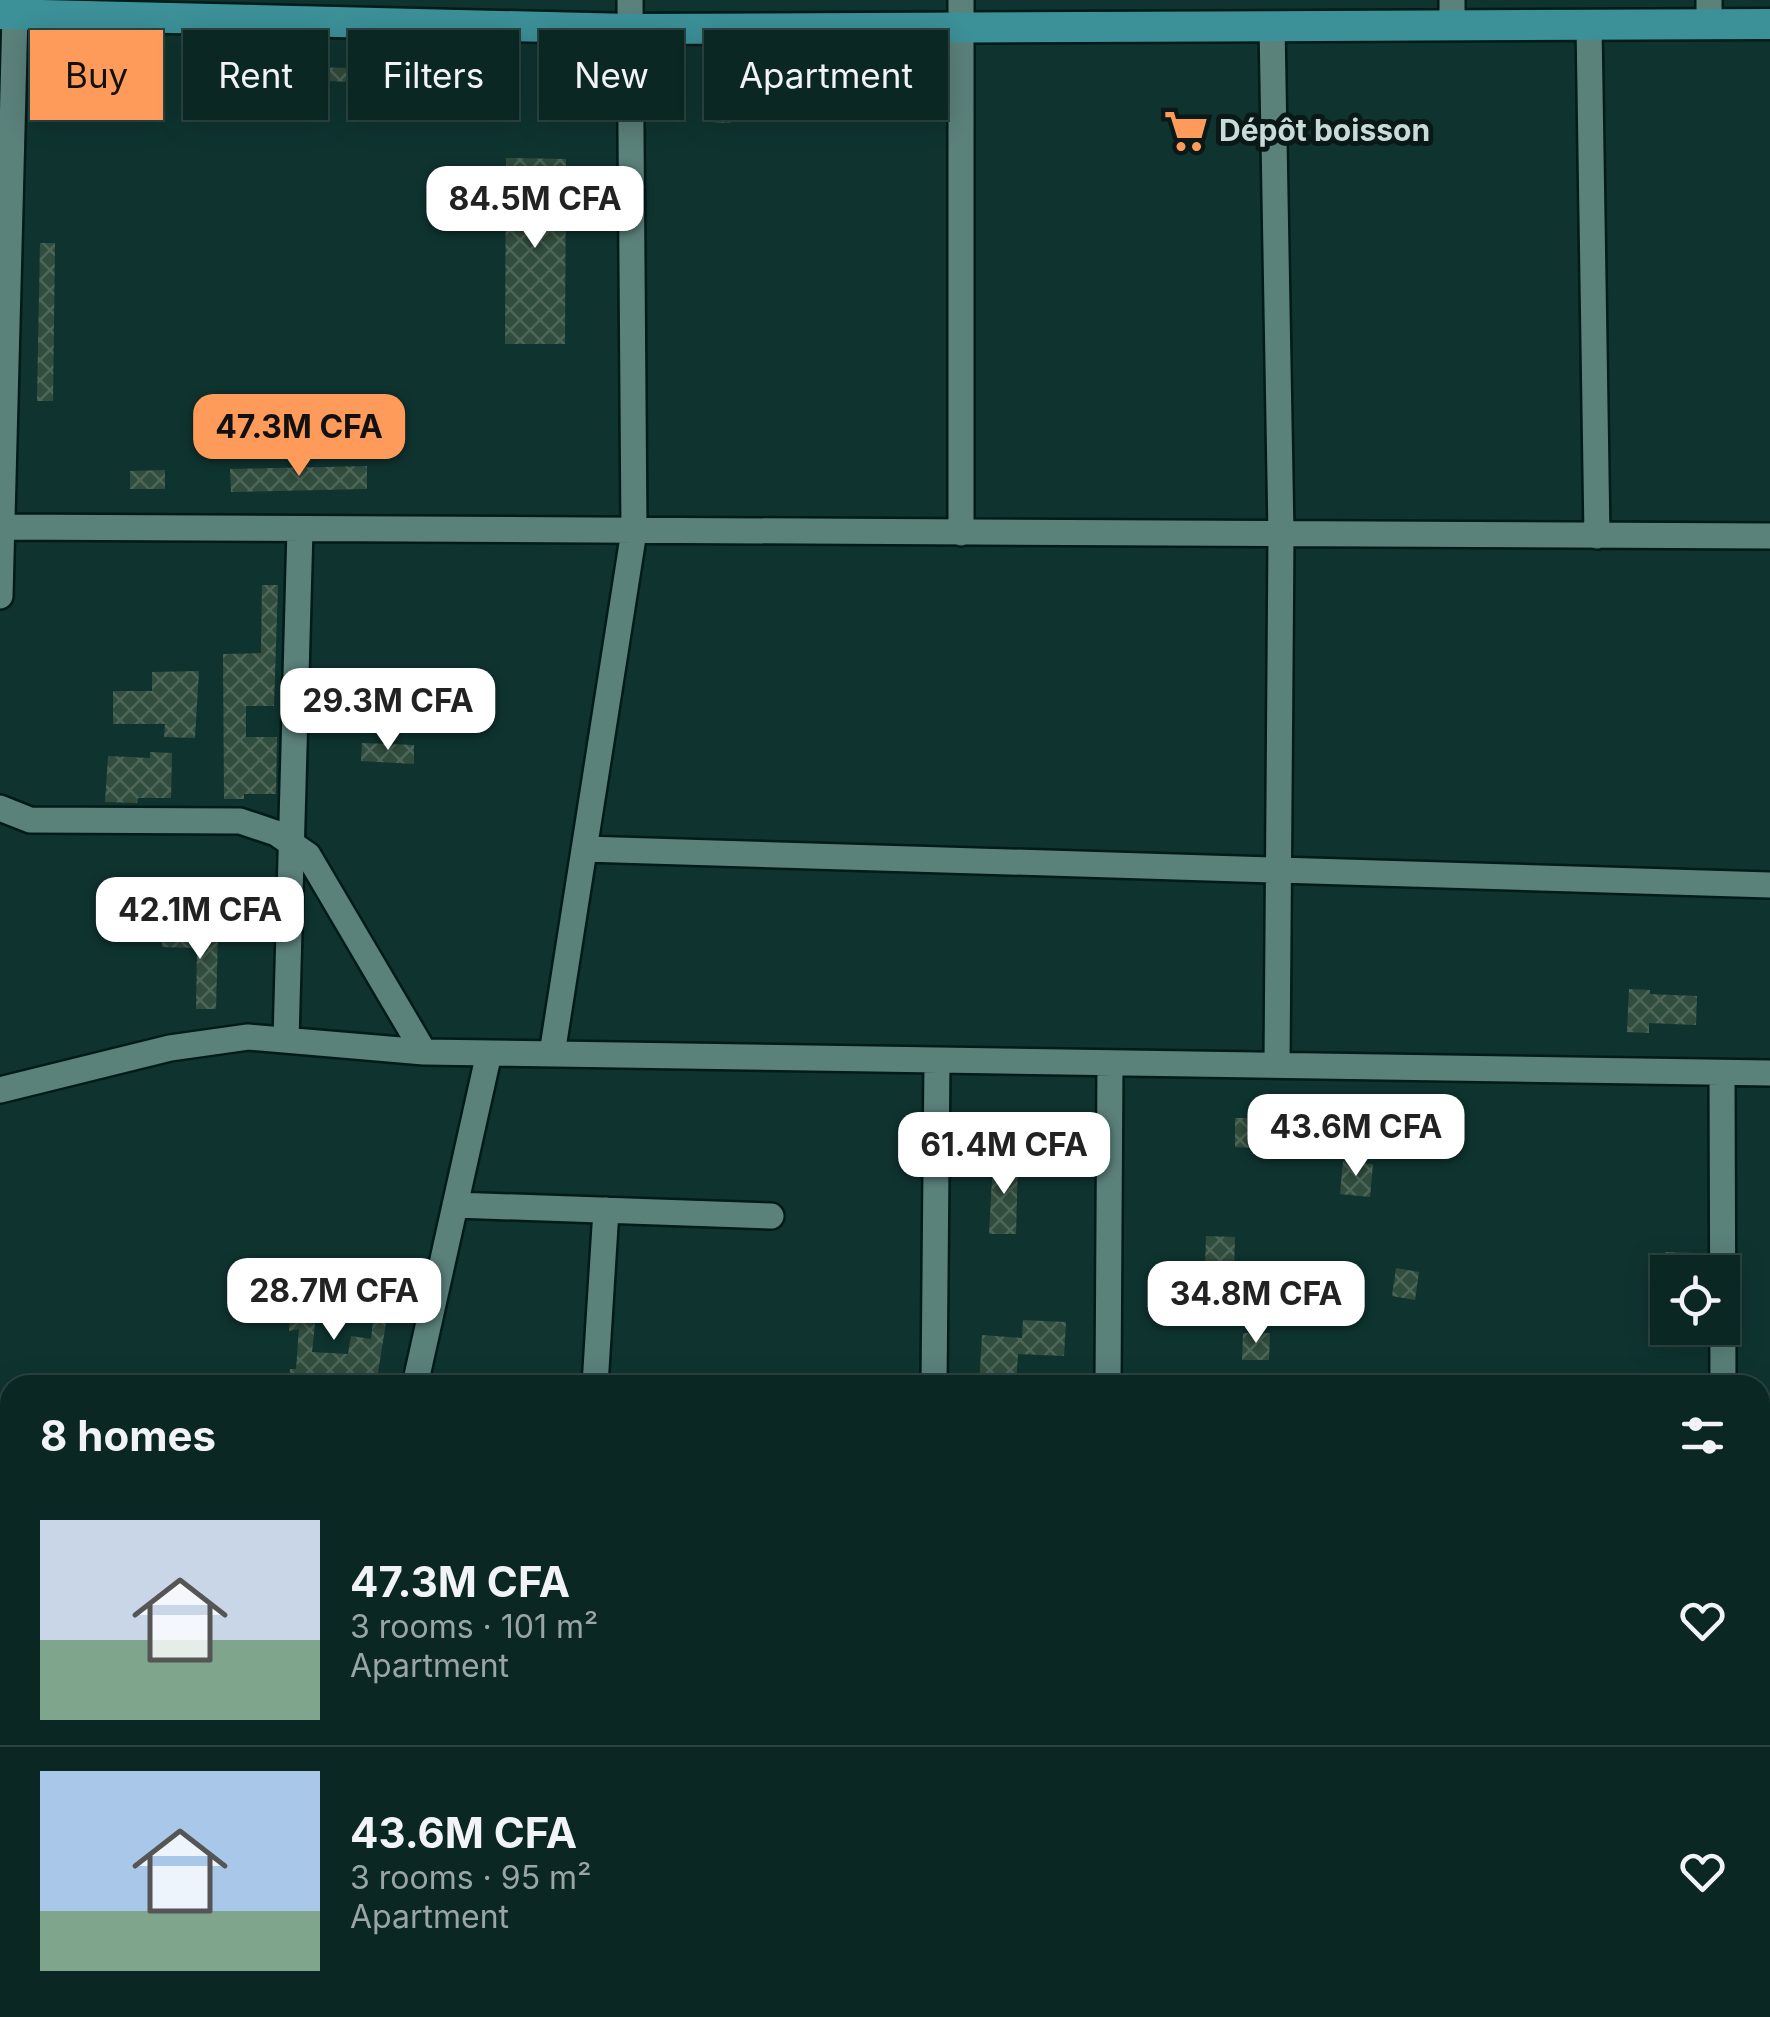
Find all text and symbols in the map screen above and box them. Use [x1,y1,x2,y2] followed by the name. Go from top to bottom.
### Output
[30,30,163,120] chip: Buy
[183,30,328,120] chip: Rent
[348,30,519,120] chip: Filters
[539,30,684,120] chip: New
[704,30,948,120] chip: Apartment
[1162,107,1210,155] supermarket icon: Dépôt boisson
[1219,112,1430,148] place label: Dépôt boisson
[421,166,649,251] pin: 84.5M CFA
[448,179,622,218] text: 84.5M CFA
[185,394,413,479] pin: 47.3M CFA
[215,407,383,446] text: 47.3M CFA
[274,668,502,753] pin: 29.3M CFA
[302,681,474,720] text: 29.3M CFA
[86,877,314,962] pin: 42.1M CFA
[118,890,282,929] text: 42.1M CFA
[1242,1094,1470,1179] pin: 43.6M CFA
[1270,1107,1442,1146] text: 43.6M CFA
[890,1112,1118,1197] pin: 61.4M CFA
[920,1125,1088,1164] text: 61.4M CFA
[1650,1255,1740,1345] map controls
[1650,1255,1740,1345] button: locate
[220,1258,448,1343] pin: 28.7M CFA
[1142,1261,1370,1346] pin: 34.8M CFA
[249,1271,419,1310] text: 28.7M CFA
[1170,1274,1342,1313] text: 34.8M CFA
[1675,1408,1730,1463] icon: filters
[40,1410,216,1461] text: 8 homes
[350,1556,570,1607] text: 47.3M CFA
[120,1560,240,1680] icon: home
[1675,1593,1730,1648] icon: heart
[350,1607,598,1646] text: 3 rooms · 101 m²
[350,1646,509,1685] text: Apartment
[350,1807,577,1858] text: 43.6M CFA
[120,1811,240,1931] icon: home
[1675,1844,1730,1899] icon: heart
[350,1858,591,1897] text: 3 rooms · 95 m²
[350,1897,509,1936] text: Apartment

